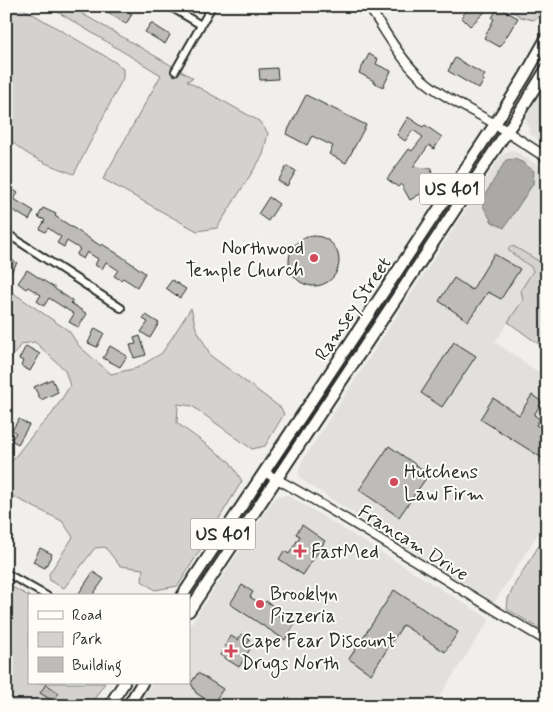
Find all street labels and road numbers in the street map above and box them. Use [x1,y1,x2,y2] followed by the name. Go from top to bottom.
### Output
[420,173,484,204] road number: US 401
[309,252,398,366] street label: Ramsey Street
[353,499,473,587] street label: Francam Drive
[190,518,256,550] road number: US 401

